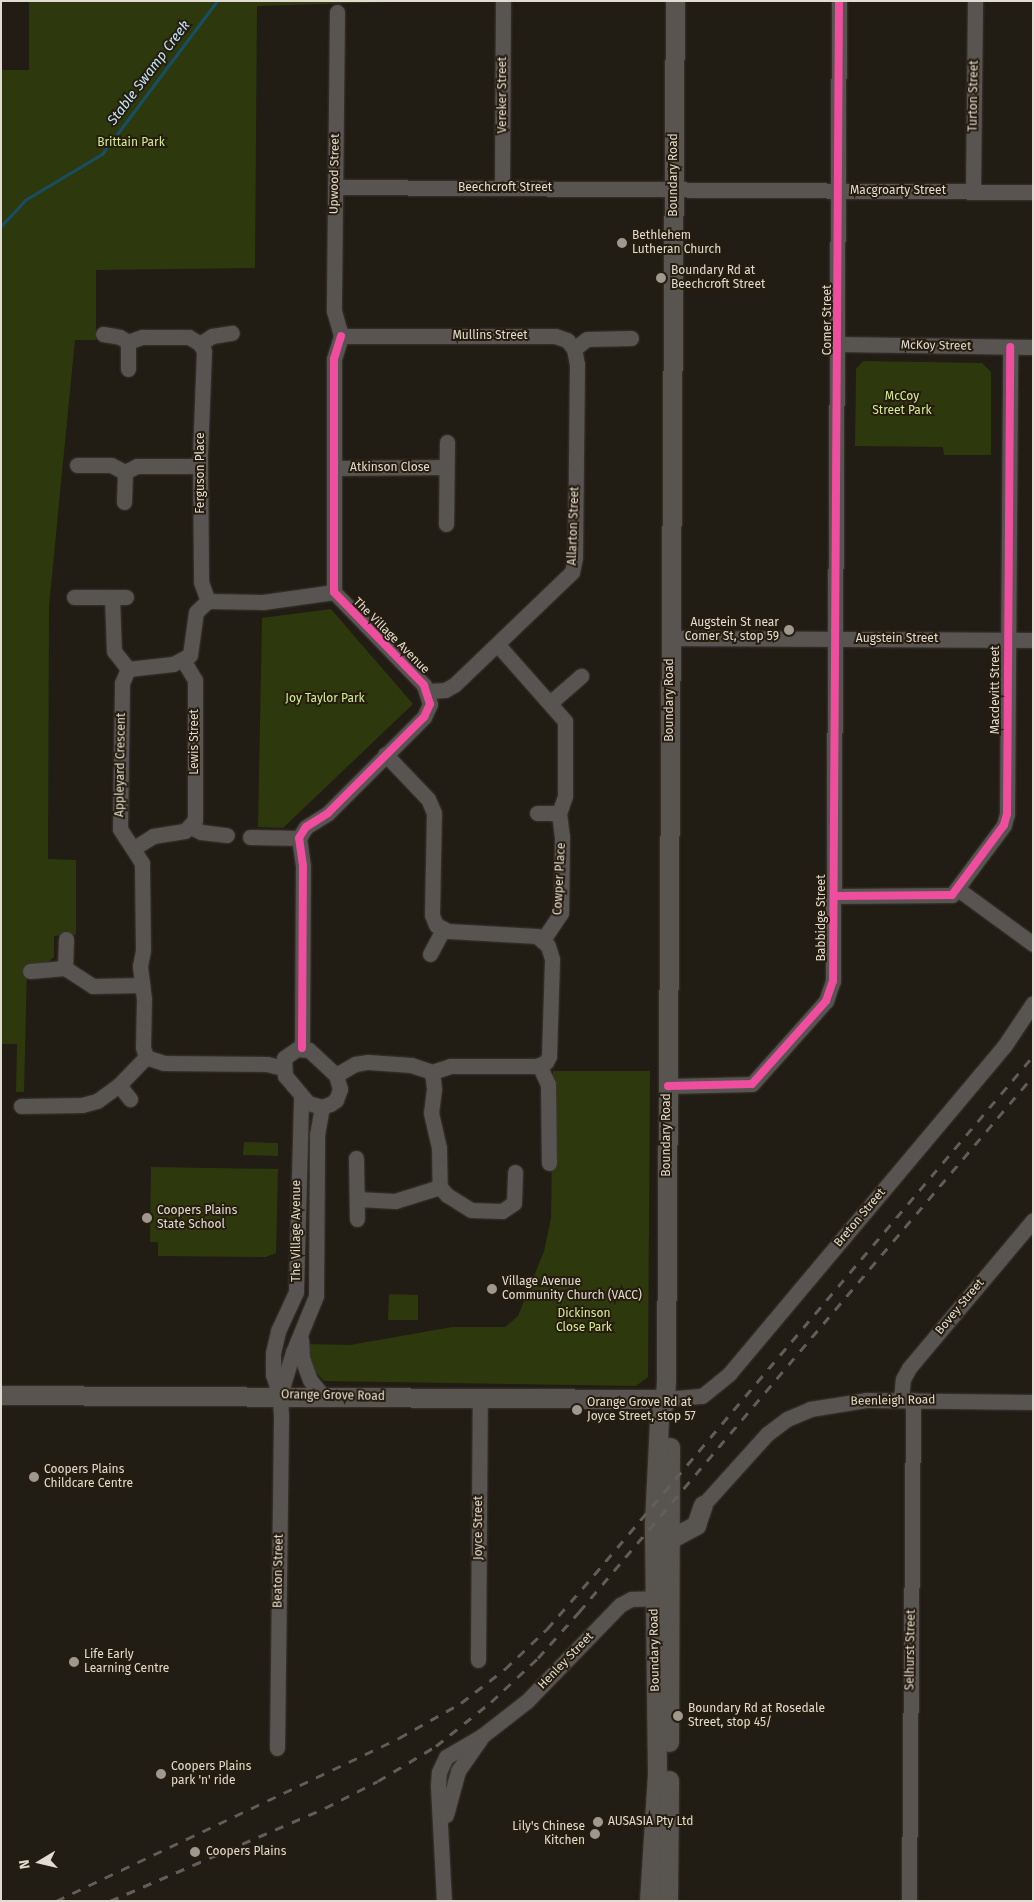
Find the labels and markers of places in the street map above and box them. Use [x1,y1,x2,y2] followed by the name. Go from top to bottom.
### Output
[632,229,721,257] place label: Bethlehem Lutheran Church
[616,237,628,249] marker: Bethlehem Lutheran Church
[671,264,765,292] place label: Boundary Rd at Beechcroft Street
[655,272,667,284] marker: Boundary Rd at Beechcroft Street
[685,616,779,644] place label: Augstein St near Comer St, stop 59
[783,624,795,636] marker: Augstein St near Comer St, stop 59
[157,1204,237,1232] place label: Coopers Plains State School
[141,1212,153,1224] marker: Coopers Plains State School
[502,1275,642,1303] place label: Village Avenue Community Church (VACC)
[486,1283,498,1295] marker: Village Avenue Community Church (VACC)
[587,1396,695,1424] place label: Orange Grove Rd at Joyce Street, stop 57
[571,1404,583,1416] marker: Orange Grove Rd at Joyce Street, stop 57
[44,1463,133,1491] place label: Coopers Plains Childcare Centre
[28,1471,40,1483] marker: Coopers Plains Childcare Centre
[84,1648,169,1676] place label: Life Early Learning Centre
[68,1656,80,1668] marker: Life Early Learning Centre
[688,1702,825,1730] place label: Boundary Rd at Rosedale Street, stop 45/
[672,1710,684,1722] marker: Boundary Rd at Rosedale Street, stop 45/
[171,1760,251,1788] place label: Coopers Plains park 'n' ride
[155,1768,167,1780] marker: Coopers Plains park 'n' ride
[608,1815,693,1829] place label: AUSASIA Pty Ltd
[592,1816,604,1828] marker: AUSASIA Pty Ltd
[512,1820,585,1848] place label: Lily's Chinese Kitchen
[589,1828,601,1840] marker: Lily's Chinese Kitchen
[188,1845,202,1859] marker: Coopers Plains
[206,1845,286,1859] place label: Coopers Plains

